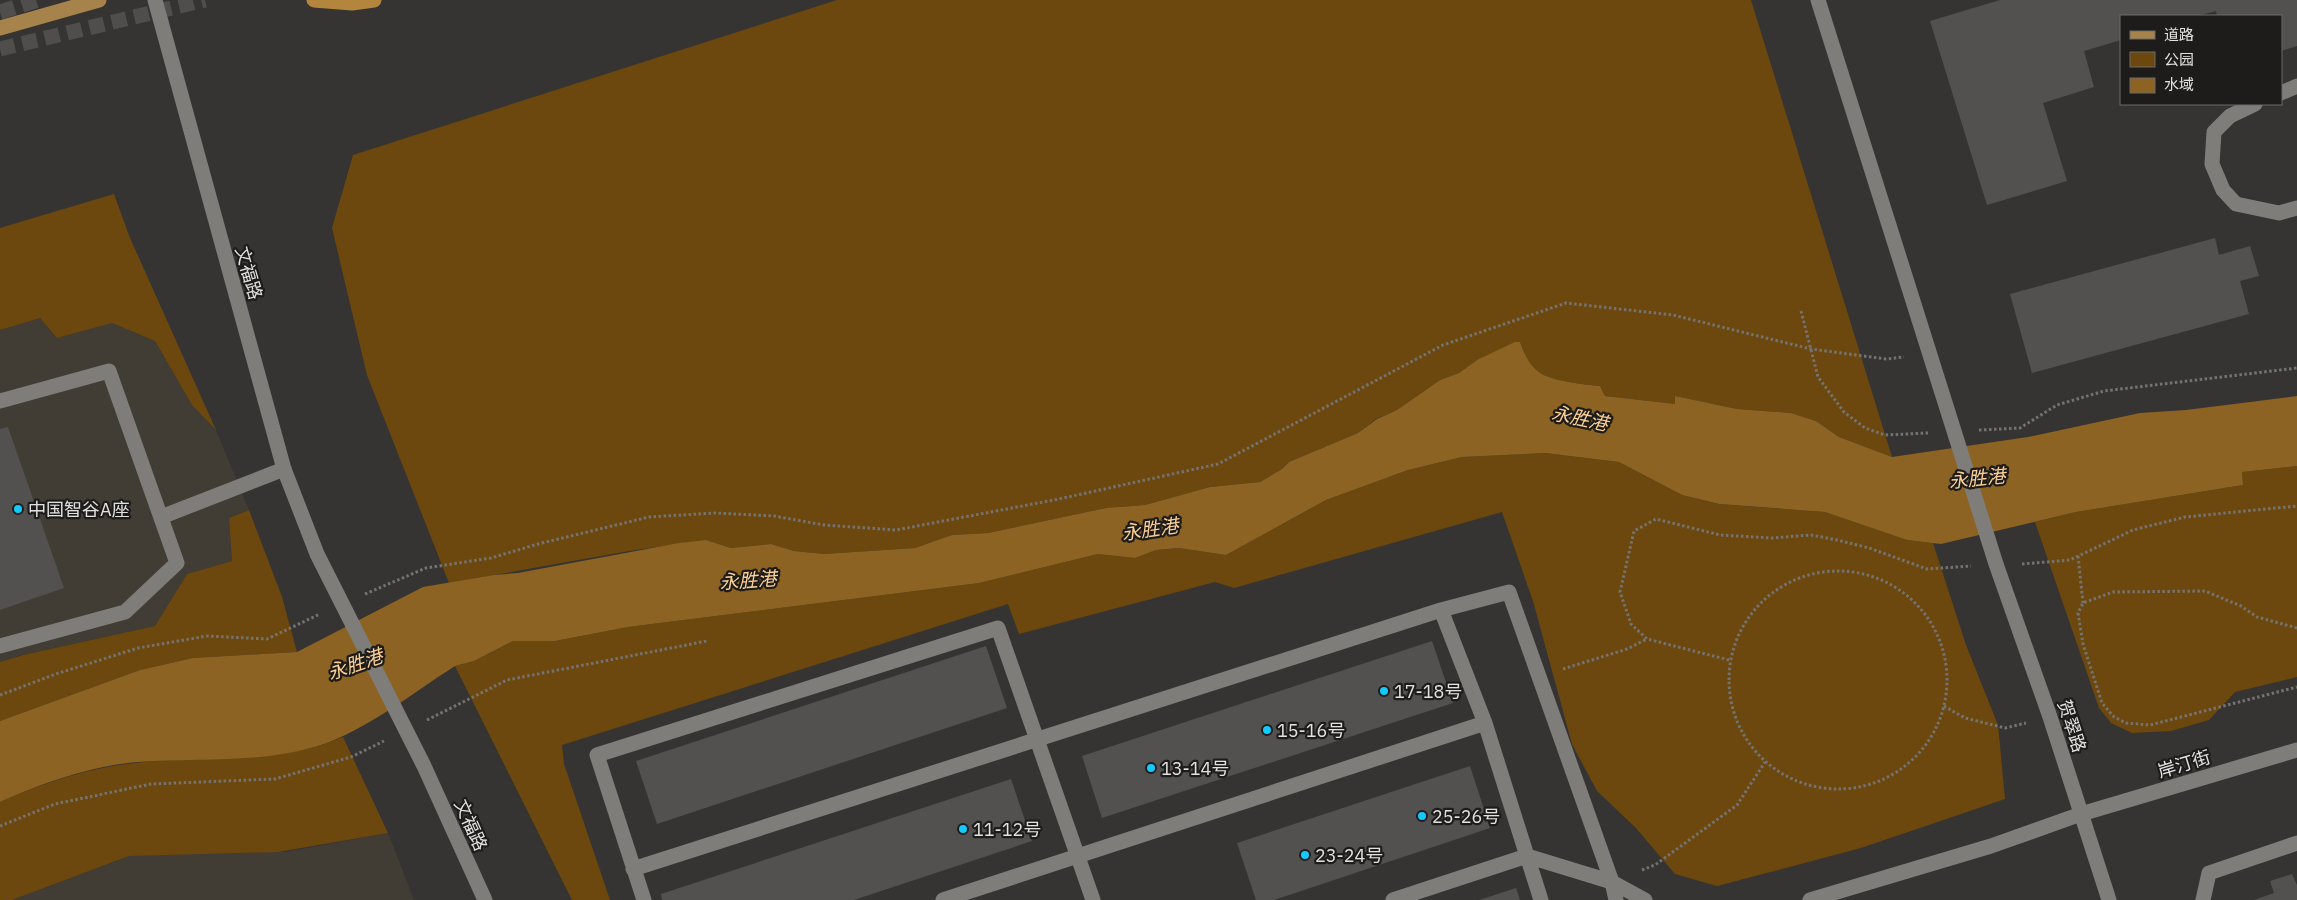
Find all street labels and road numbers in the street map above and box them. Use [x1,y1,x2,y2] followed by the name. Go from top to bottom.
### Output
[231,244,267,302] street label: 文福路
[2053,697,2091,755] street label: 贺翠路
[2155,745,2213,783] street label: 岸汀街
[450,796,492,854] street label: 文福路

